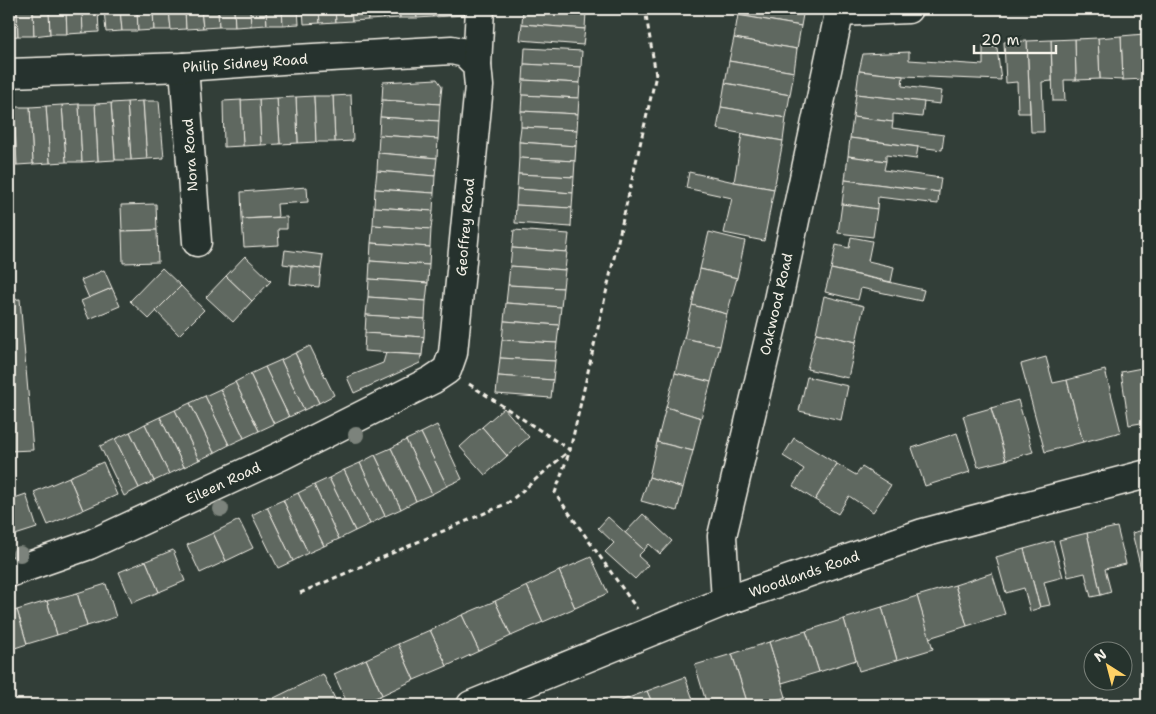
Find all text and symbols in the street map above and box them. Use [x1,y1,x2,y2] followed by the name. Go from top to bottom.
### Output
[974,22,1056,54] scale bar
[981,30,1020,50] text: 20 m
[182,50,308,76] street label: Philip Sidney Road
[178,118,202,192] street label: Nora Road
[452,177,478,277] street label: Geoffrey Road
[755,251,797,357] street label: Oakwood Road
[183,458,263,508] street label: Eileen Road
[746,547,862,601] street label: Woodlands Road
[1084,642,1134,692] north arrow
[1091,645,1110,666] text: N

